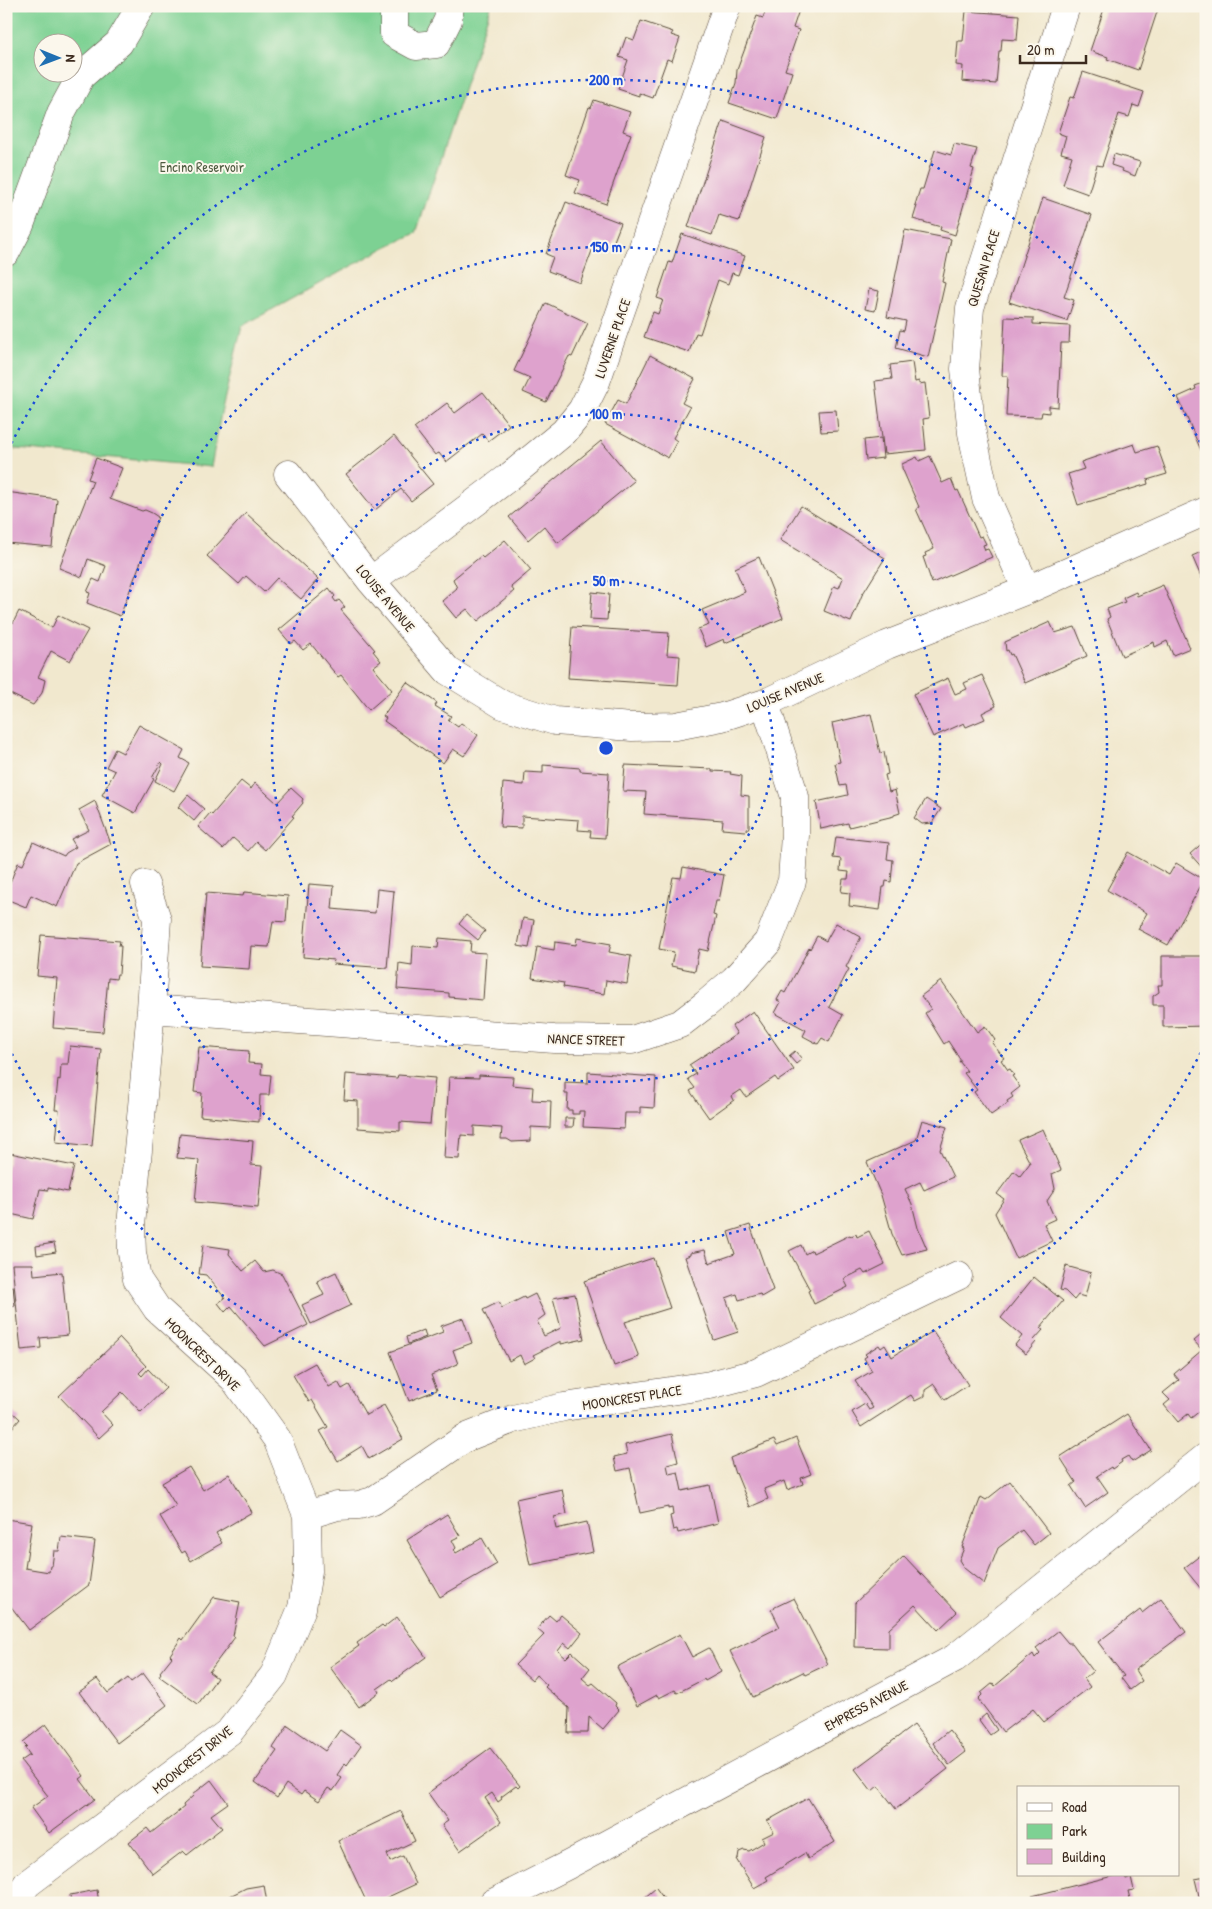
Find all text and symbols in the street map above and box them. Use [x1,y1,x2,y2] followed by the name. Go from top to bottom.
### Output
[32,32,82,82] north arrow
[1020,32,1086,64] scale bar
[1027,39,1054,60] text: 20 m
[62,54,81,63] text: N
[589,69,623,90] text: 200 m
[160,157,245,176] park label: Encino Reservoir
[962,227,1004,309] street label: QUESAN PLACE
[590,236,622,257] text: 150 m
[590,296,634,380] street label: LUVERNE PLACE
[590,403,622,424] text: 100 m
[352,560,420,636] street label: LOUISE AVENUE
[593,570,619,591] text: 50 m
[744,667,826,717] street label: LOUISE AVENUE
[597,739,615,757] centre of rings
[547,1028,625,1050] street label: NANCE STREET
[161,1313,245,1395] street label: MOONCREST DRIVE
[581,1380,683,1414] street label: MOONCREST PLACE
[821,1675,911,1735] street label: EMPRESS AVENUE
[148,1721,236,1797] street label: MOONCREST DRIVE
[1017,1786,1180,1876] legend
[1062,1796,1087,1817] text: Road
[1062,1820,1087,1841] text: Park
[1062,1846,1106,1867] text: Building

